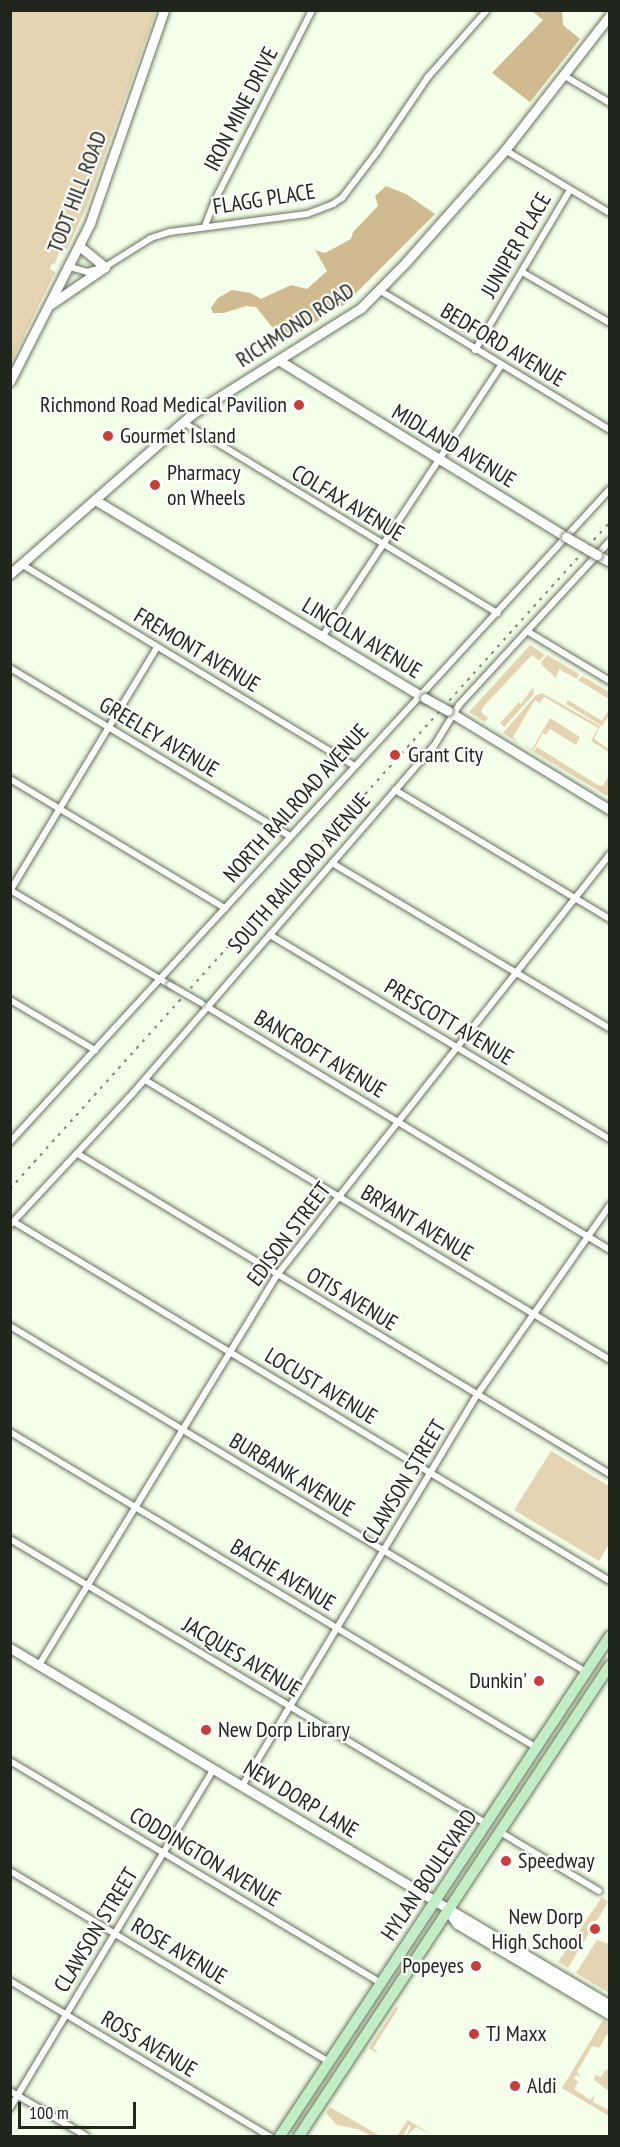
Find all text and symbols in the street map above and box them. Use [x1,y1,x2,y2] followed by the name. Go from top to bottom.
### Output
[198,43,284,175] street label: IRON MINE DRIVE
[41,127,113,257] street label: TODT HILL ROAD
[211,178,317,220] street label: FLAGG PLACE
[475,188,557,302] street label: JUNIPER PLACE
[231,277,359,373] street label: RICHMOND ROAD
[436,297,570,393] street label: BEDFORD AVENUE
[40,392,287,418] place label: Richmond Road Medical Pavilion
[292,398,306,412] marker: Richmond Road Medical Pavilion
[387,399,521,493] street label: MIDLAND AVENUE
[120,423,236,449] place label: Gourmet Island
[101,429,115,443] marker: Gourmet Island
[167,459,246,511] place label: Pharmacy on Wheels
[287,459,409,547] street label: COLFAX AVENUE
[148,478,162,492] marker: Pharmacy on Wheels
[297,592,427,684] street label: LINCOLN AVENUE
[129,602,265,698] street label: FREMONT AVENUE
[94,691,224,783] street label: GREELEY AVENUE
[218,718,374,888] street label: NORTH RAILROAD AVENUE
[408,742,483,768] place label: Grant City
[386,746,404,764] marker: Grant City
[222,787,376,959] street label: SOUTH RAILROAD AVENUE
[379,973,519,1071] street label: PRESCOTT AVENUE
[249,1004,391,1104] street label: BANCROFT AVENUE
[242,1177,336,1291] street label: EDISON STREET
[356,1179,478,1267] street label: BRYANT AVENUE
[301,1261,403,1337] street label: OTIS AVENUE
[260,1342,382,1430] street label: LOCUST AVENUE
[357,1415,451,1549] street label: CLAWSON STREET
[224,1427,360,1523] street label: BURBANK AVENUE
[226,1533,340,1617] street label: BACHE AVENUE
[178,1611,306,1703] street label: JACQUES AVENUE
[469,1668,527,1694] place label: Dunkin'
[532,1674,546,1688] marker: Dunkin'
[218,1717,350,1743] place label: New Dorp Library
[199,1723,213,1737] marker: New Dorp Library
[238,1754,364,1844] street label: NEW DORP LANE
[124,1801,286,1913] street label: CODDINGTON AVENUE
[375,1804,483,1946] street label: HYLAN BOULEVARD
[518,1848,595,1874] place label: Speedway
[499,1854,513,1868] marker: Speedway
[49,1863,143,1997] street label: CLAWSON STREET
[492,1903,583,1954] place label: New Dorp High School
[126,1912,232,1990] street label: ROSE AVENUE
[588,1922,602,1936] marker: New Dorp High School
[402,1953,464,1979] place label: Popeyes
[469,1959,483,1973] marker: Popeyes
[96,2005,202,2083] street label: ROSS AVENUE
[486,2021,546,2047] place label: TJ Maxx
[467,2027,481,2041] marker: TJ Maxx
[527,2073,557,2099] place label: Aldi
[508,2079,522,2093] marker: Aldi
[21,2090,140,2128] scale bar
[29,2101,69,2124] text: 100 m

